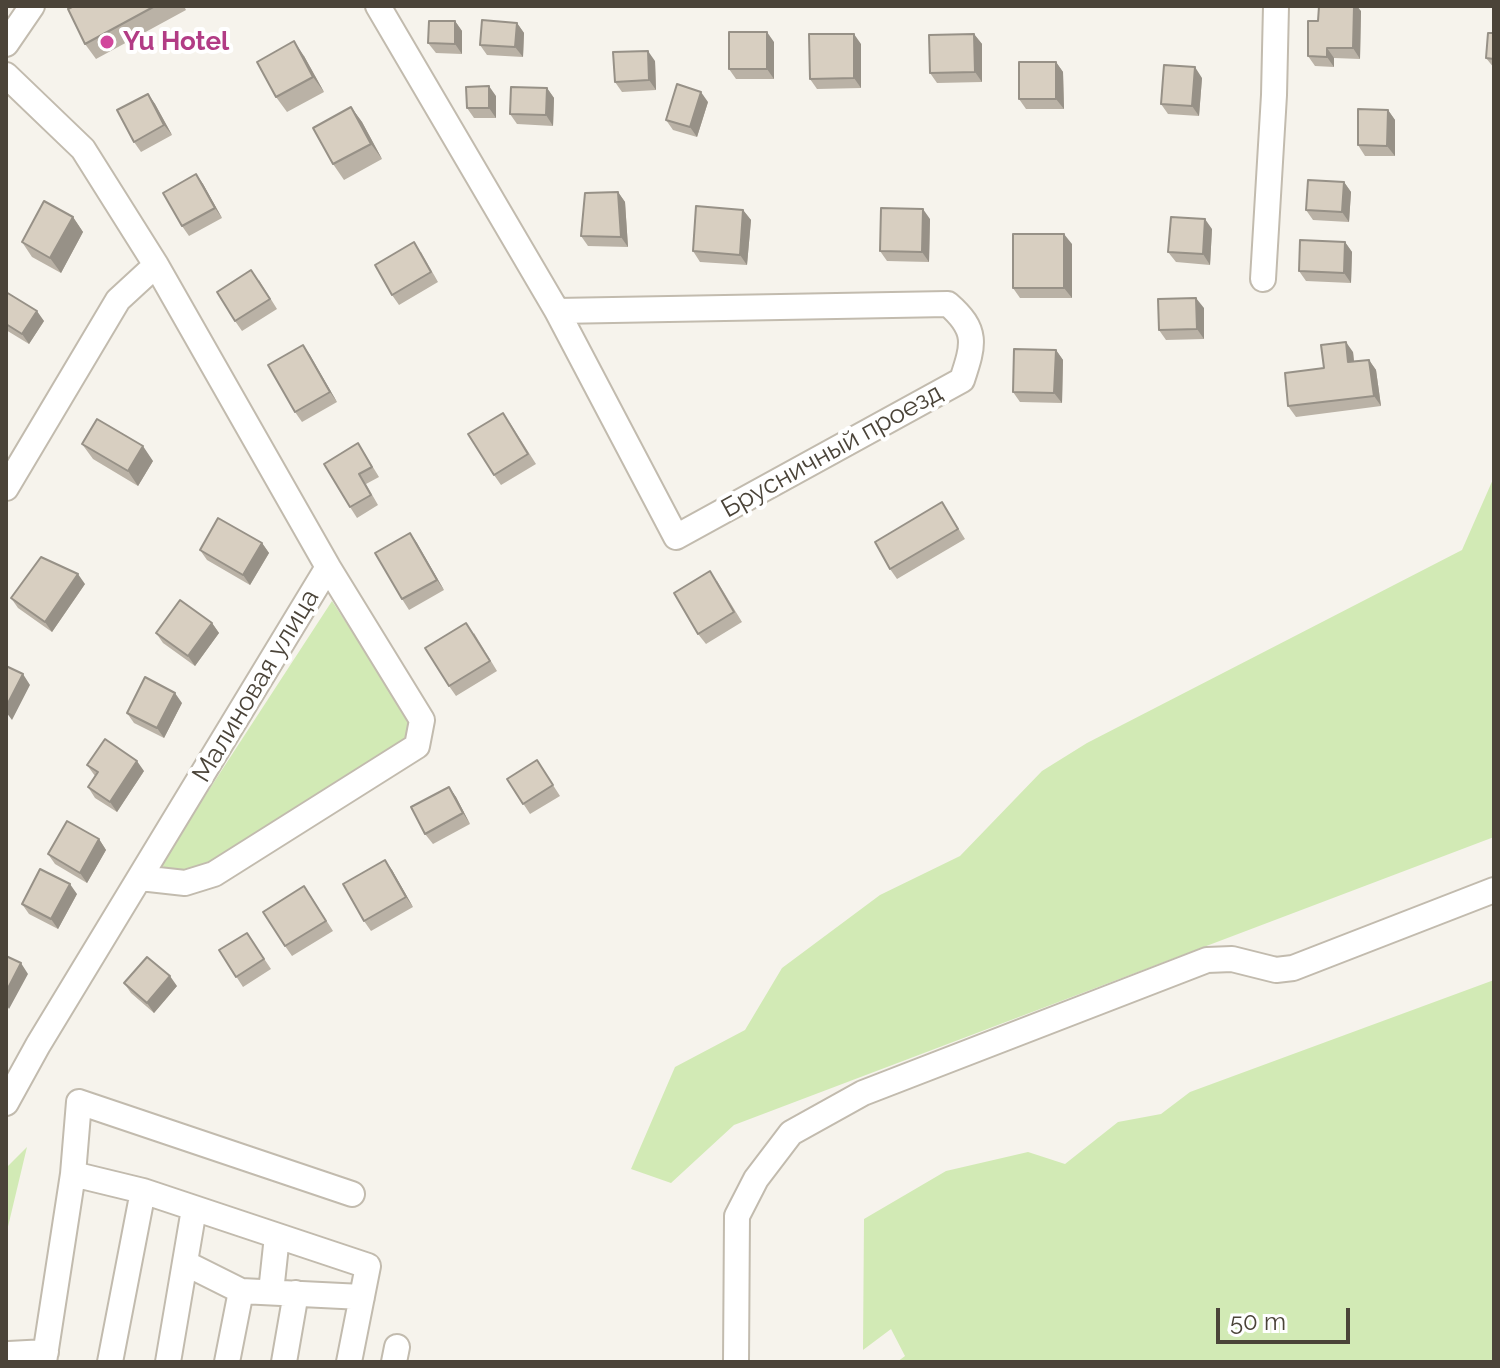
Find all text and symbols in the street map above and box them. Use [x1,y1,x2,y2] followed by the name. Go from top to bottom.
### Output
[123,26,229,58] place label: Yu Hotel
[98,33,116,51] marker: Yu Hotel
[716,377,948,525] street label: Брусничный проезд
[186,584,326,788] street label: Малиновая улица
[1220,1292,1354,1342] scale bar
[1230,1307,1286,1336] text: 50 m

